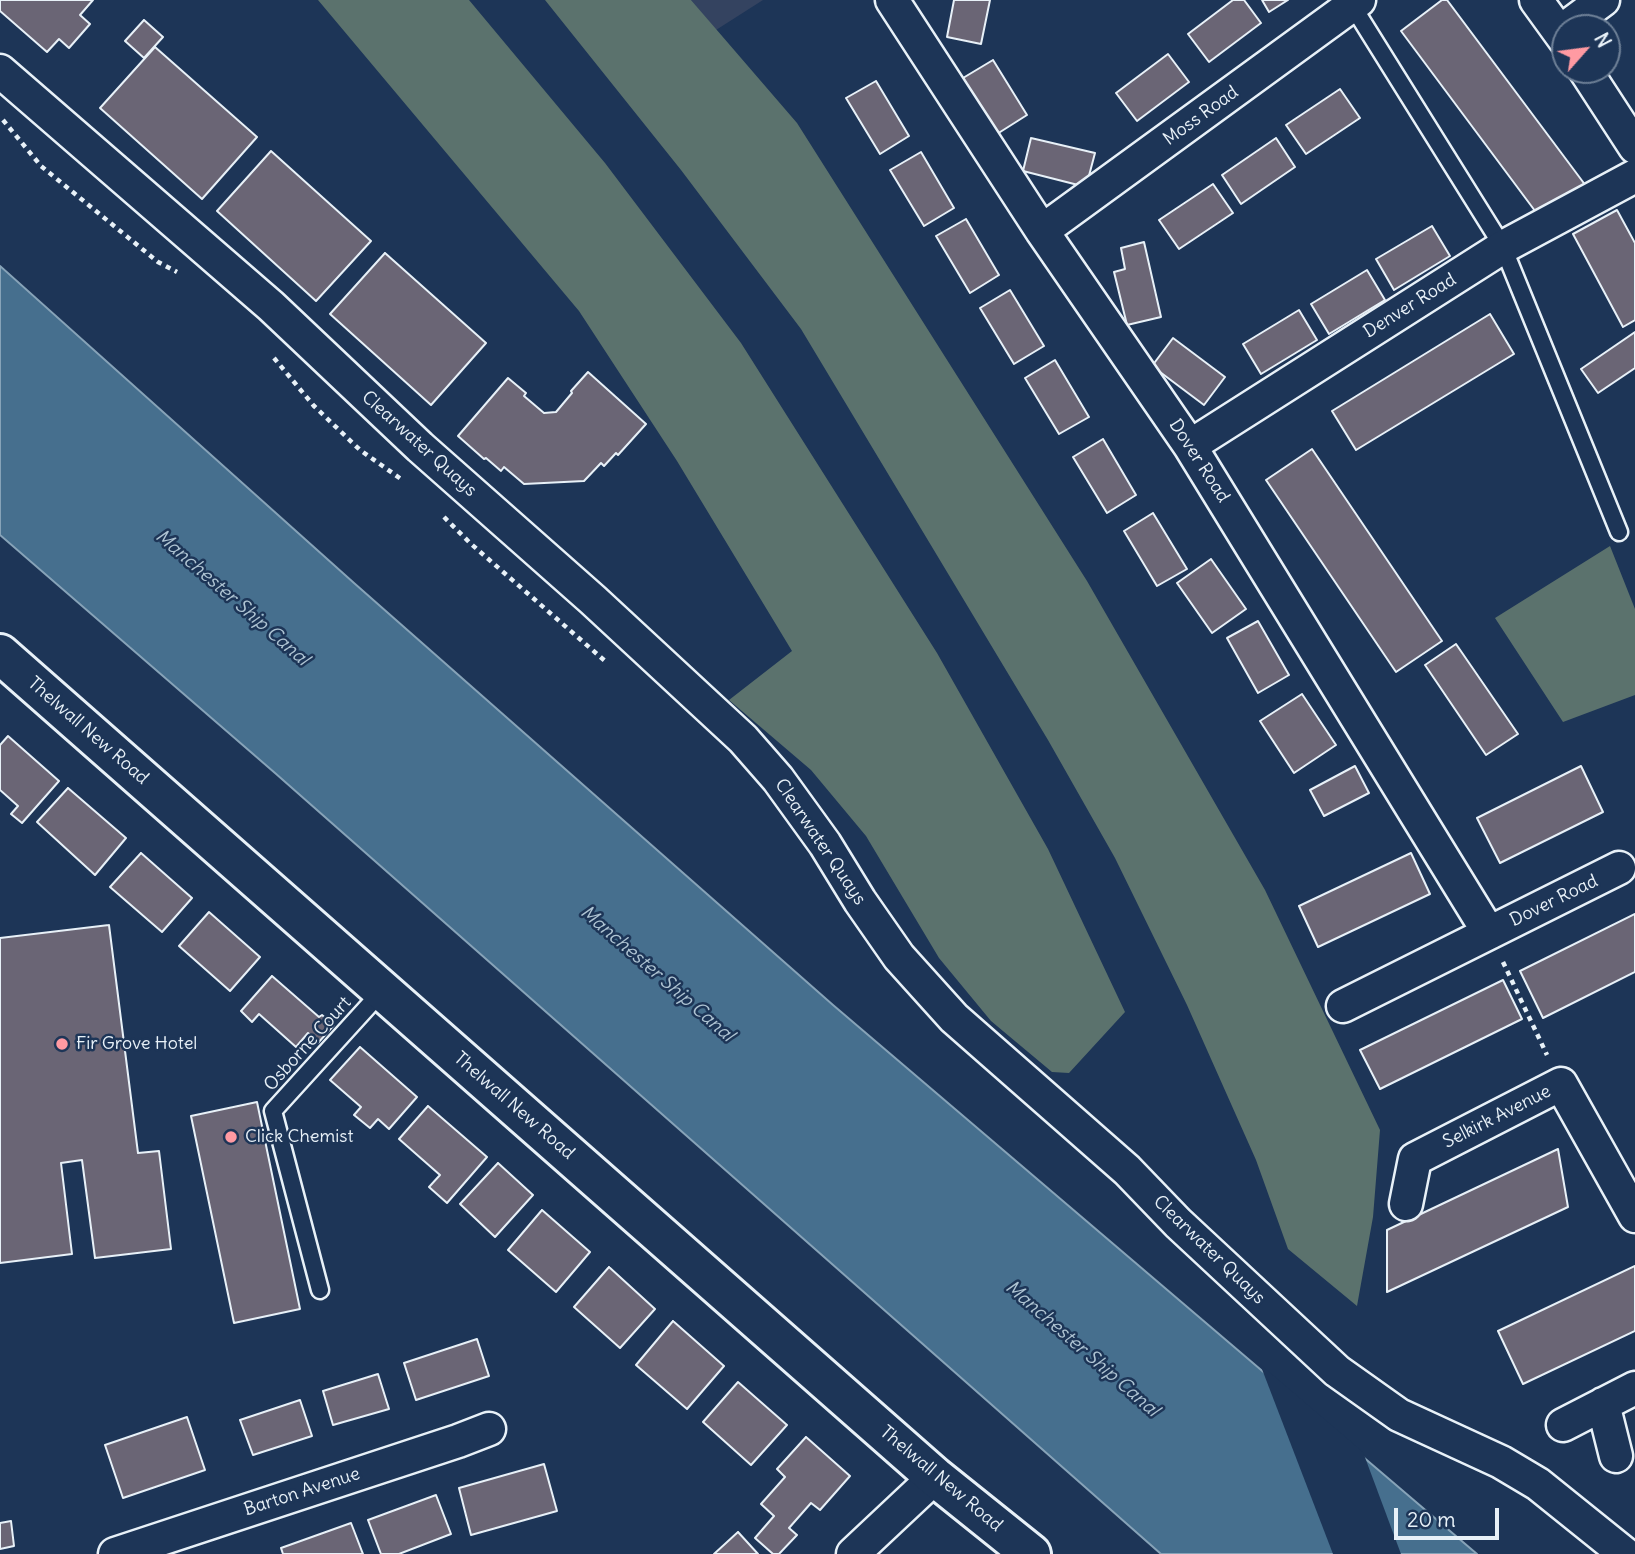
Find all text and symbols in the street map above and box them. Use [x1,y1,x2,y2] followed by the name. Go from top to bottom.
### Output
[1551,14,1621,84] north arrow
[1589,29,1616,52] text: N
[1159,82,1243,150] street label: Moss Road
[1360,269,1460,343] street label: Denver Road
[357,387,481,501] street label: Clearwater Quays
[1164,415,1234,507] street label: Dover Road
[151,525,313,671] water label: Manchester Ship Canal
[23,673,153,789] street label: Thelwall New Road
[770,775,870,909] street label: Clearwater Quays
[1507,870,1601,932] street label: Dover Road
[576,901,738,1047] water label: Manchester Ship Canal
[260,992,356,1096] street label: Osborne Court
[76,1033,197,1055] place label: Fir Grove Hotel
[54,1036,70,1052] marker: Fir Grove Hotel
[449,1048,579,1164] street label: Thelwall New Road
[1439,1081,1555,1153] street label: Selkirk Avenue
[245,1126,354,1148] place label: Click Chemist
[223,1129,239,1145] marker: Click Chemist
[1148,1191,1270,1309] street label: Clearwater Quays
[1001,1276,1163,1422] water label: Manchester Ship Canal
[875,1422,1007,1536] street label: Thelwall New Road
[241,1463,363,1521] street label: Barton Avenue
[1397,1494,1502,1538] scale bar
[1407,1506,1456,1533] text: 20 m

